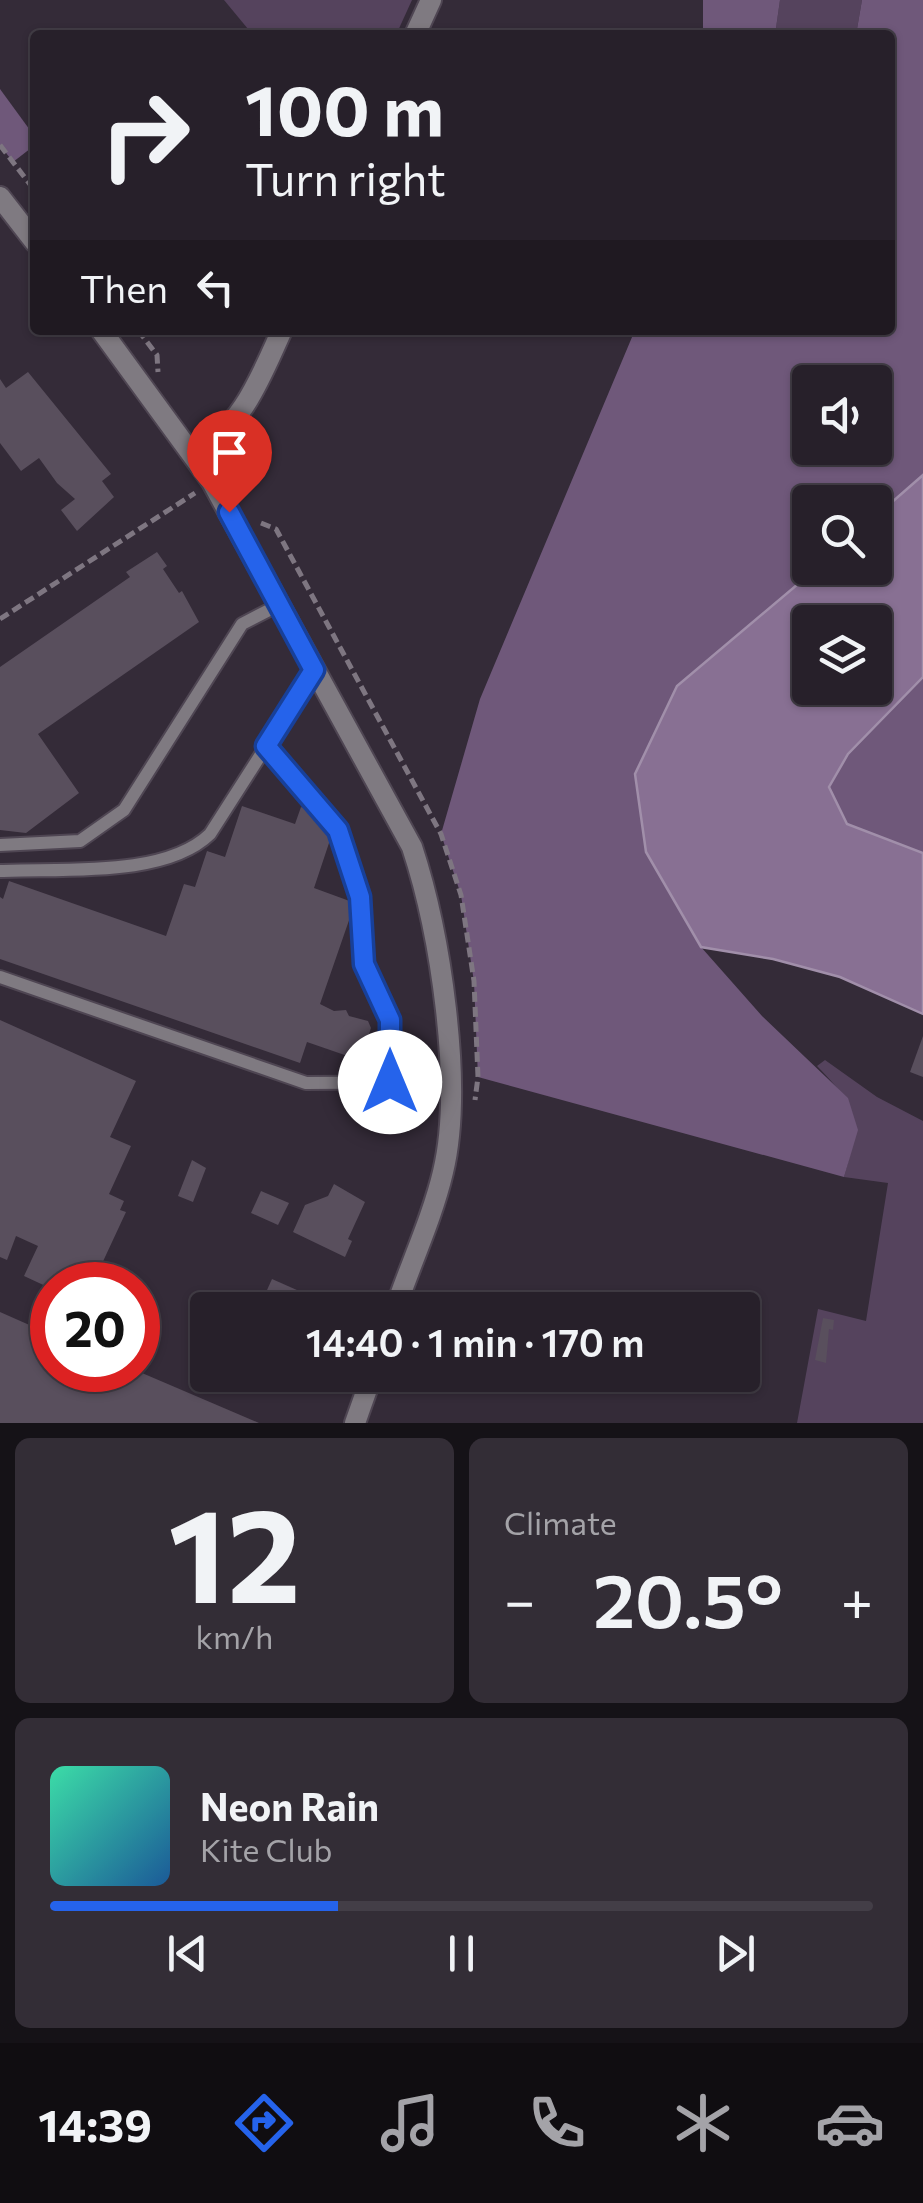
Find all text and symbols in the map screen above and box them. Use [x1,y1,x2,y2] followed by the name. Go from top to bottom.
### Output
[245,65,444,150] text: 100 m
[80,70,210,200] icon: right
[245,150,446,205] text: Turn right
[188,260,243,315] icon: left
[80,264,168,311] text: Then
[792,365,892,705] map controls
[792,365,892,465] button: sound
[187,410,272,513] pin
[202,425,257,480] icon: arrive
[792,485,892,585] button: search
[792,605,892,705] button: layers
[338,1030,442,1134] position arrow
[30,1262,160,1392] speed limit sign: 20
[306,1318,644,1365] text: 14:40 · 1 min · 170 m
[168,1471,301,1630] text: 12
[504,1502,617,1542] text: Climate
[593,1552,783,1643] text: 20.5°
[504,1565,535,1632] text: −
[841,1565,873,1632] text: +
[196,1616,273,1656] text: km/h
[200,1782,379,1829] text: Neon Rain
[200,1829,332,1869] text: Kite Club
[160,1926,215,1981] icon: previous
[434,1926,489,1981] icon: pause
[708,1926,763,1981] icon: next
[229,2088,299,2158] icon: directions
[375,2088,445,2158] icon: music
[522,2088,592,2158] icon: phone
[668,2088,738,2158] icon: climate
[815,2088,885,2158] icon: car
[38,2096,152,2151] text: 14:39

